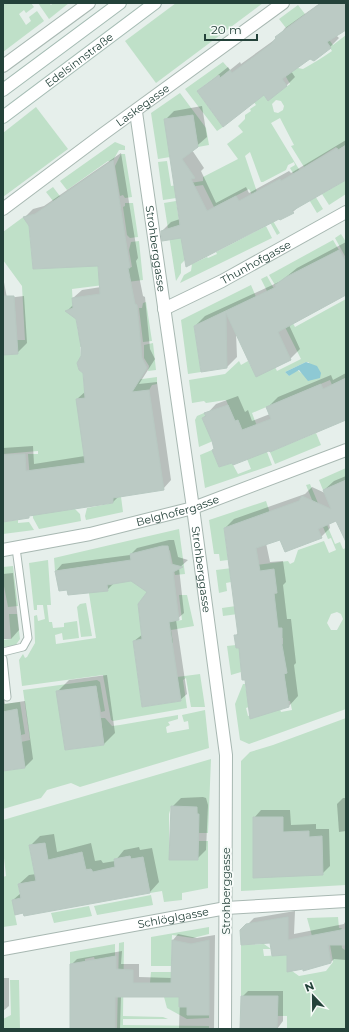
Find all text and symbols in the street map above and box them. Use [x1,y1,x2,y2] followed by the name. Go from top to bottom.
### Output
[205,16,257,42] scale bar
[211,22,242,37] text: 20 m
[42,30,116,90] street label: Edelsinnstraße
[113,81,172,129] street label: Laskegasse
[143,204,169,293] street label: Strohberggasse
[218,237,294,287] street label: Thunhofgasse
[134,492,221,529] street label: Belghofergasse
[188,525,214,614] street label: Strohberggasse
[219,847,233,935] street label: Strohberggasse
[136,904,210,931] street label: Schlöglgasse
[293,976,333,1016] north arrow
[303,979,316,995] text: N

